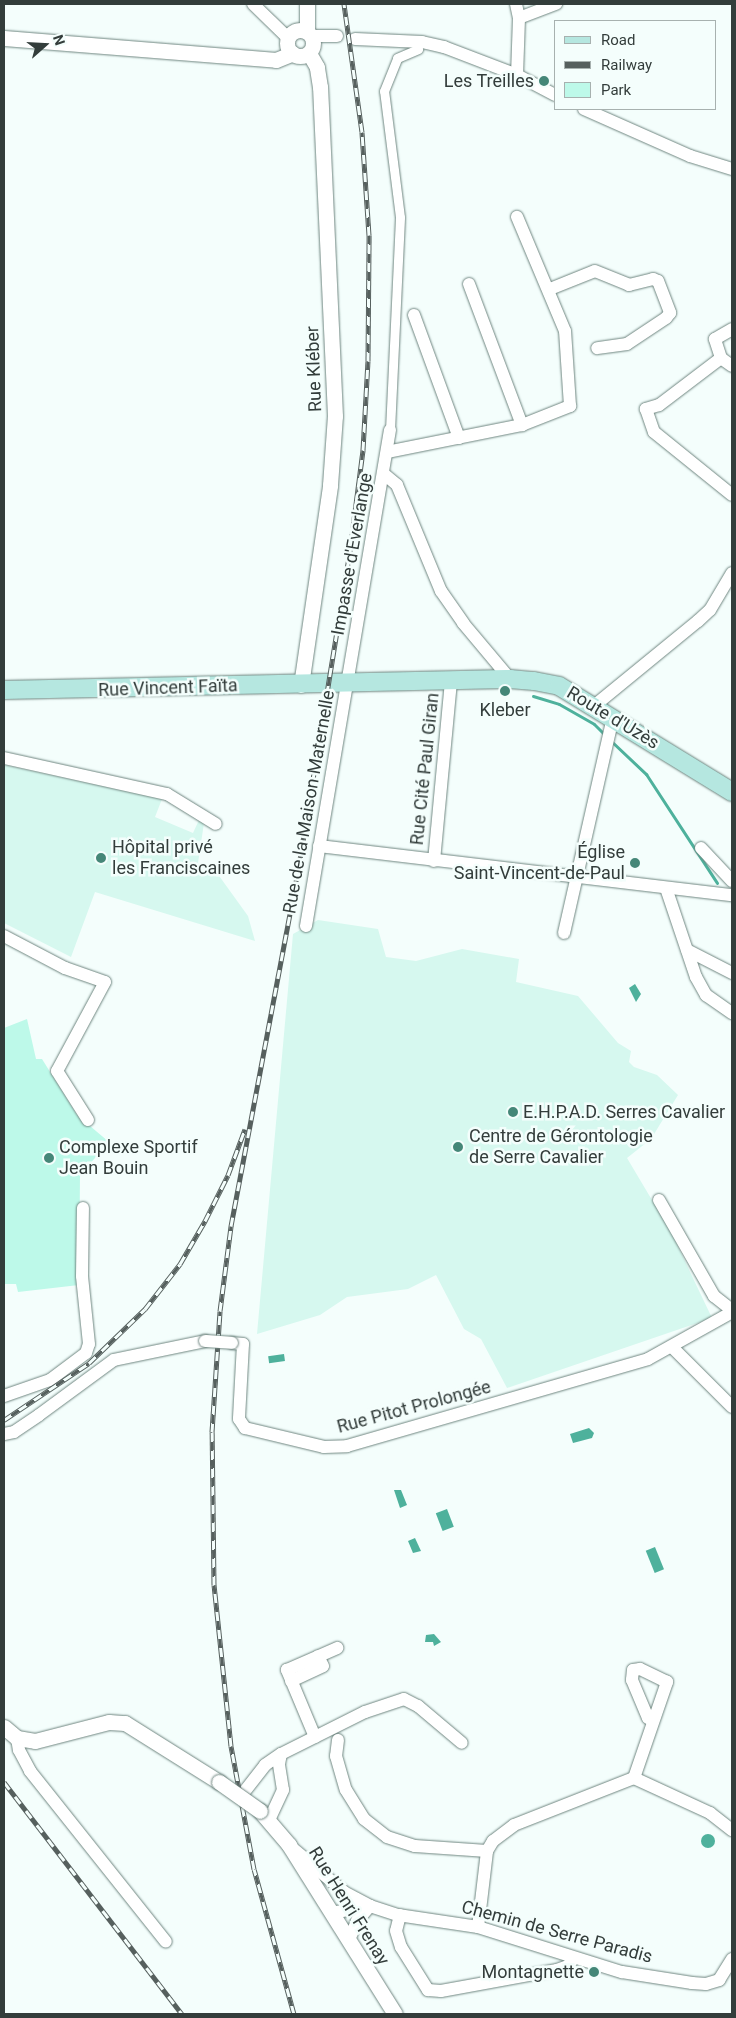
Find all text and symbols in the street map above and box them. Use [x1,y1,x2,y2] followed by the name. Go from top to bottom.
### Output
[20,20,70,70] north arrow
[554,20,716,110] legend
[601,31,635,49] text: Road
[50,33,68,47] text: N
[601,56,652,74] text: Railway
[443,70,534,92] place label: Les Treilles
[538,75,550,87] marker: Les Treilles
[601,81,631,99] text: Park
[302,326,326,412] street label: Rue Kléber
[327,471,377,637] street label: Impasse d'Everlange
[98,675,238,701] street label: Rue Vincent Faïta
[563,682,663,754] street label: Route d'Uzès
[499,685,511,697] marker: Kleber
[279,689,339,915] street label: Rue de la Maison Maternelle
[406,692,444,846] street label: Rue Cité Paul Giran
[480,699,530,721] place label: Kleber
[112,837,250,880] place label: Hôpital privé les Franciscaines
[454,842,625,884] place label: Église Saint-Vincent-de-Paul
[94,851,108,865] marker: Hôpital privé les Franciscaines
[629,857,641,869] marker: Église Saint-Vincent-de-Paul
[523,1101,725,1123] place label: E.H.P.A.D. Serres Cavalier
[507,1106,519,1118] marker: E.H.P.A.D. Serres Cavalier
[469,1126,653,1168] place label: Centre de Gérontologie de Serre Cavalier
[59,1137,198,1180] place label: Complexe Sportif Jean Bouin
[451,1140,465,1154] marker: Centre de Gérontologie de Serre Cavalier
[43,1152,55,1164] marker: Complexe Sportif Jean Bouin
[335,1376,493,1438] street label: Rue Pitot Prolongée
[304,1843,394,1969] street label: Rue Henri Frenay
[459,1896,655,1968] street label: Chemin de Serre Paradis
[481,1961,584,1983] place label: Montagnette
[588,1966,600,1978] marker: Montagnette

